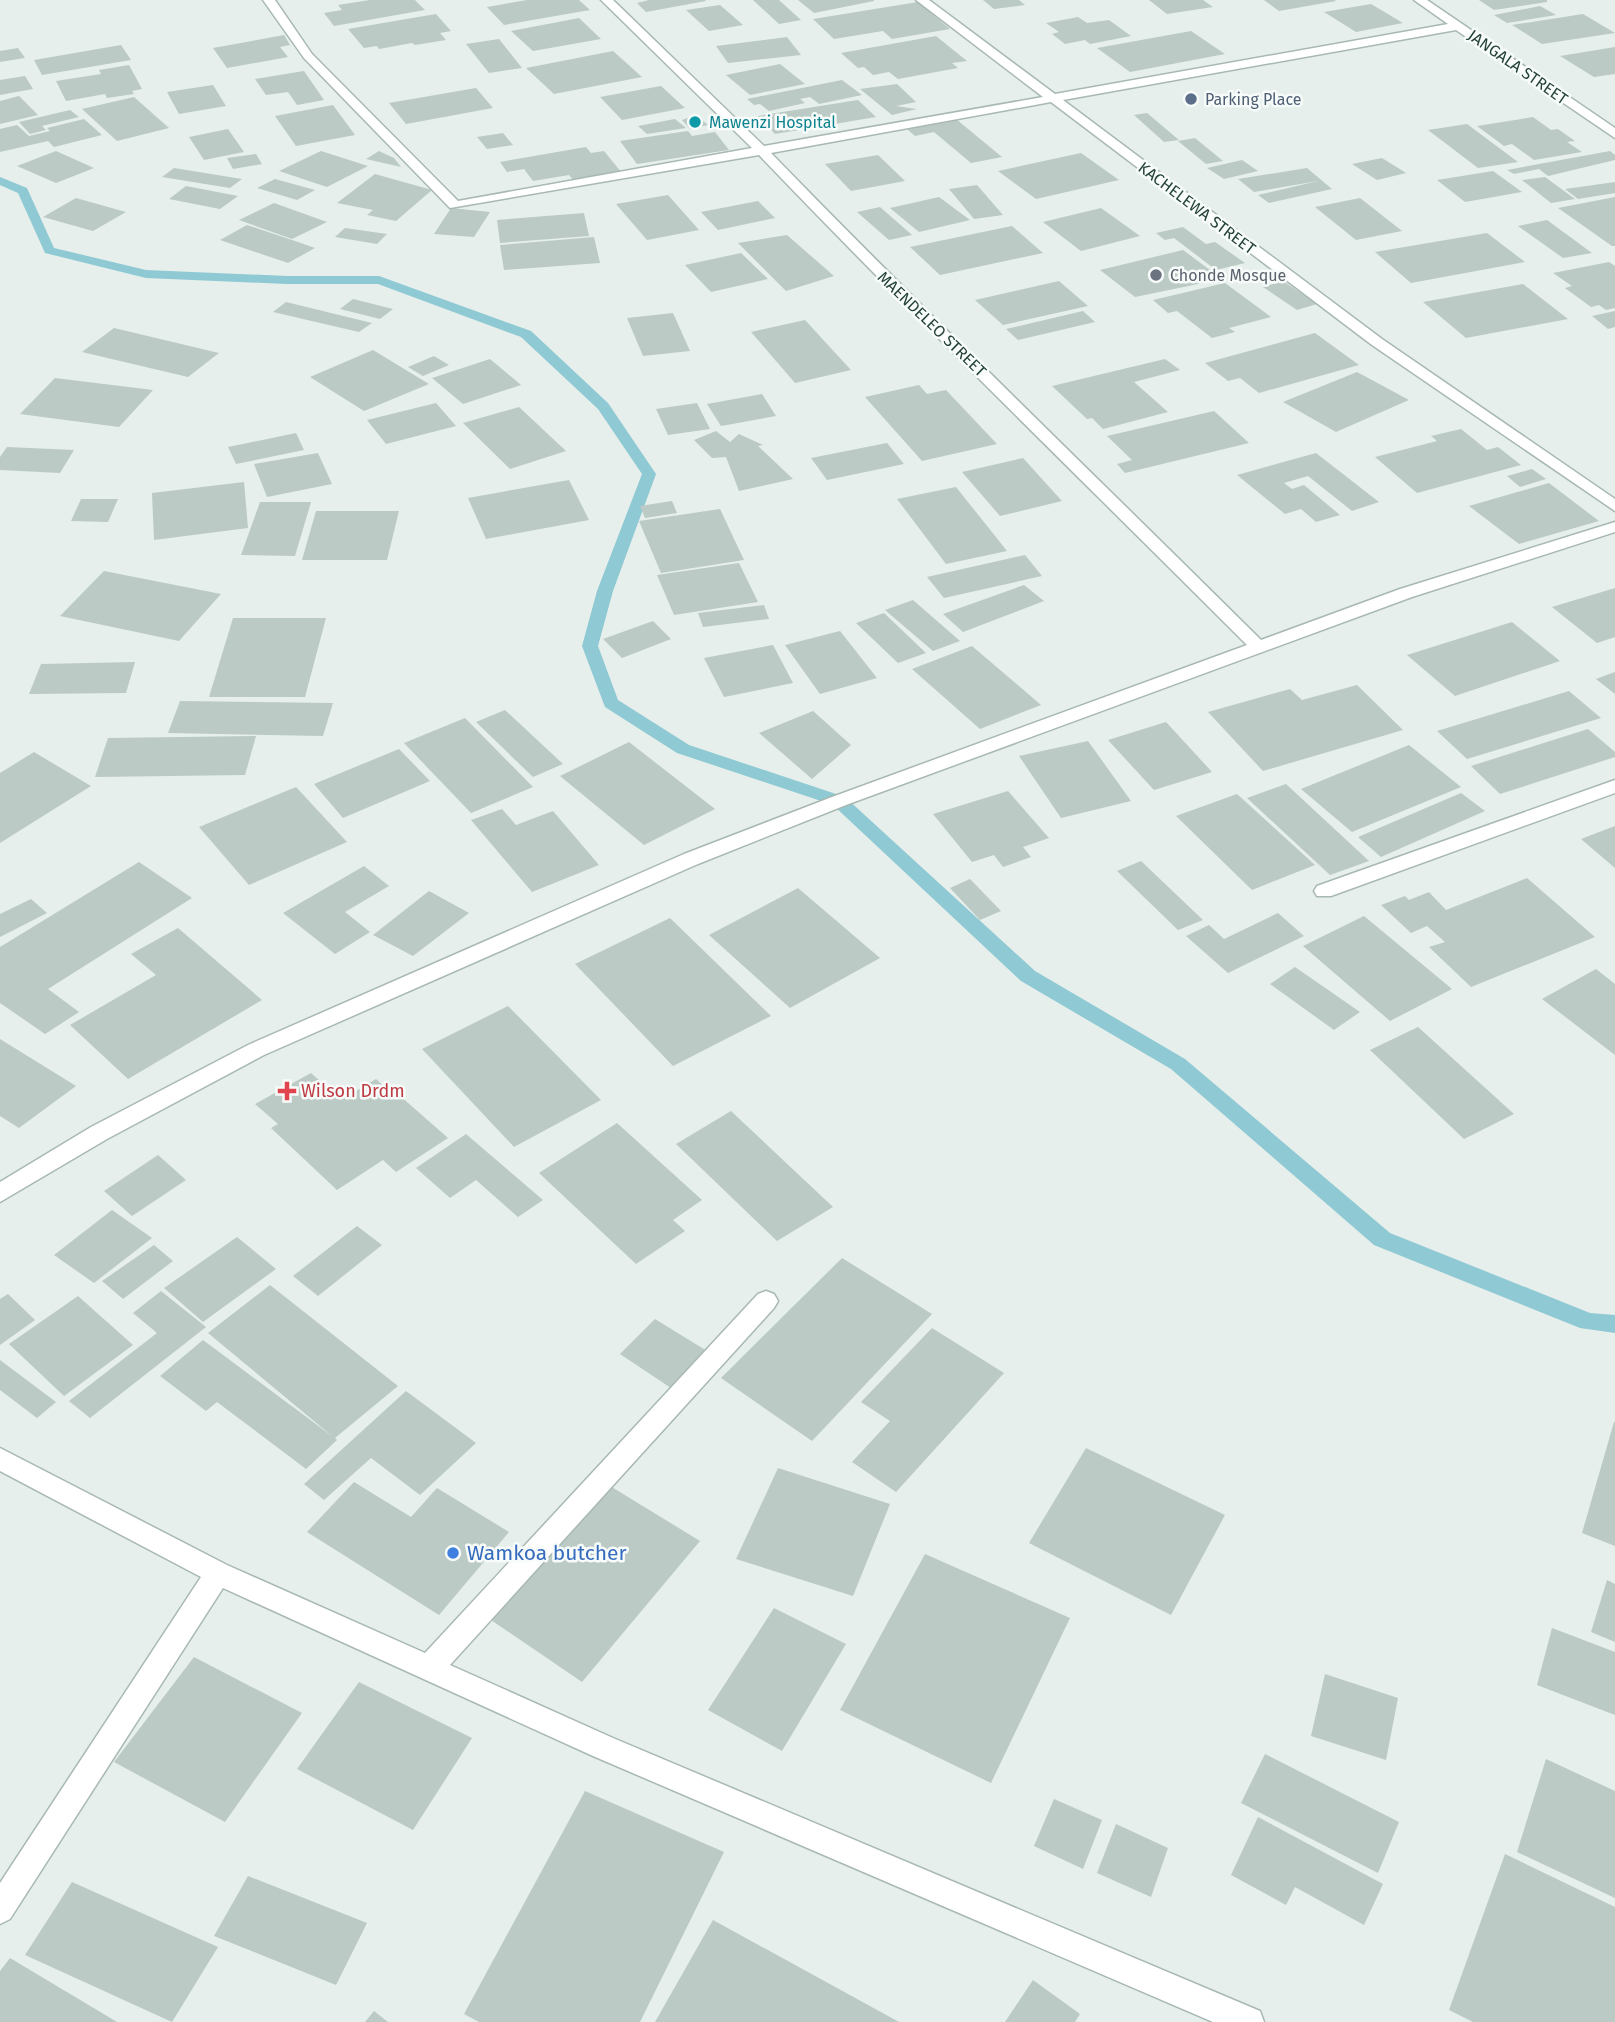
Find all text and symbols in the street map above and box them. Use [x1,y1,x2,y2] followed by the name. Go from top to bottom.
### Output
[1464,26,1572,109] street label: JANGALA STREET
[1205,90,1301,109] place label: Parking Place
[1183,91,1199,107] marker: Parking Place
[709,113,836,132] place label: Mawenzi Hospital
[687,114,703,130] marker: Mawenzi Hospital
[1135,158,1260,259] street label: KACHELEWA STREET
[1170,266,1286,285] place label: Chonde Mosque
[874,267,991,381] street label: MAENDELEO STREET
[1148,267,1164,283] marker: Chonde Mosque
[301,1080,405,1102] place label: Wilson Drdm
[279,1083,295,1099] marker: Wilson Drdm
[467,1540,627,1566] place label: Wamkoa butcher
[445,1545,461,1561] marker: Wamkoa butcher

